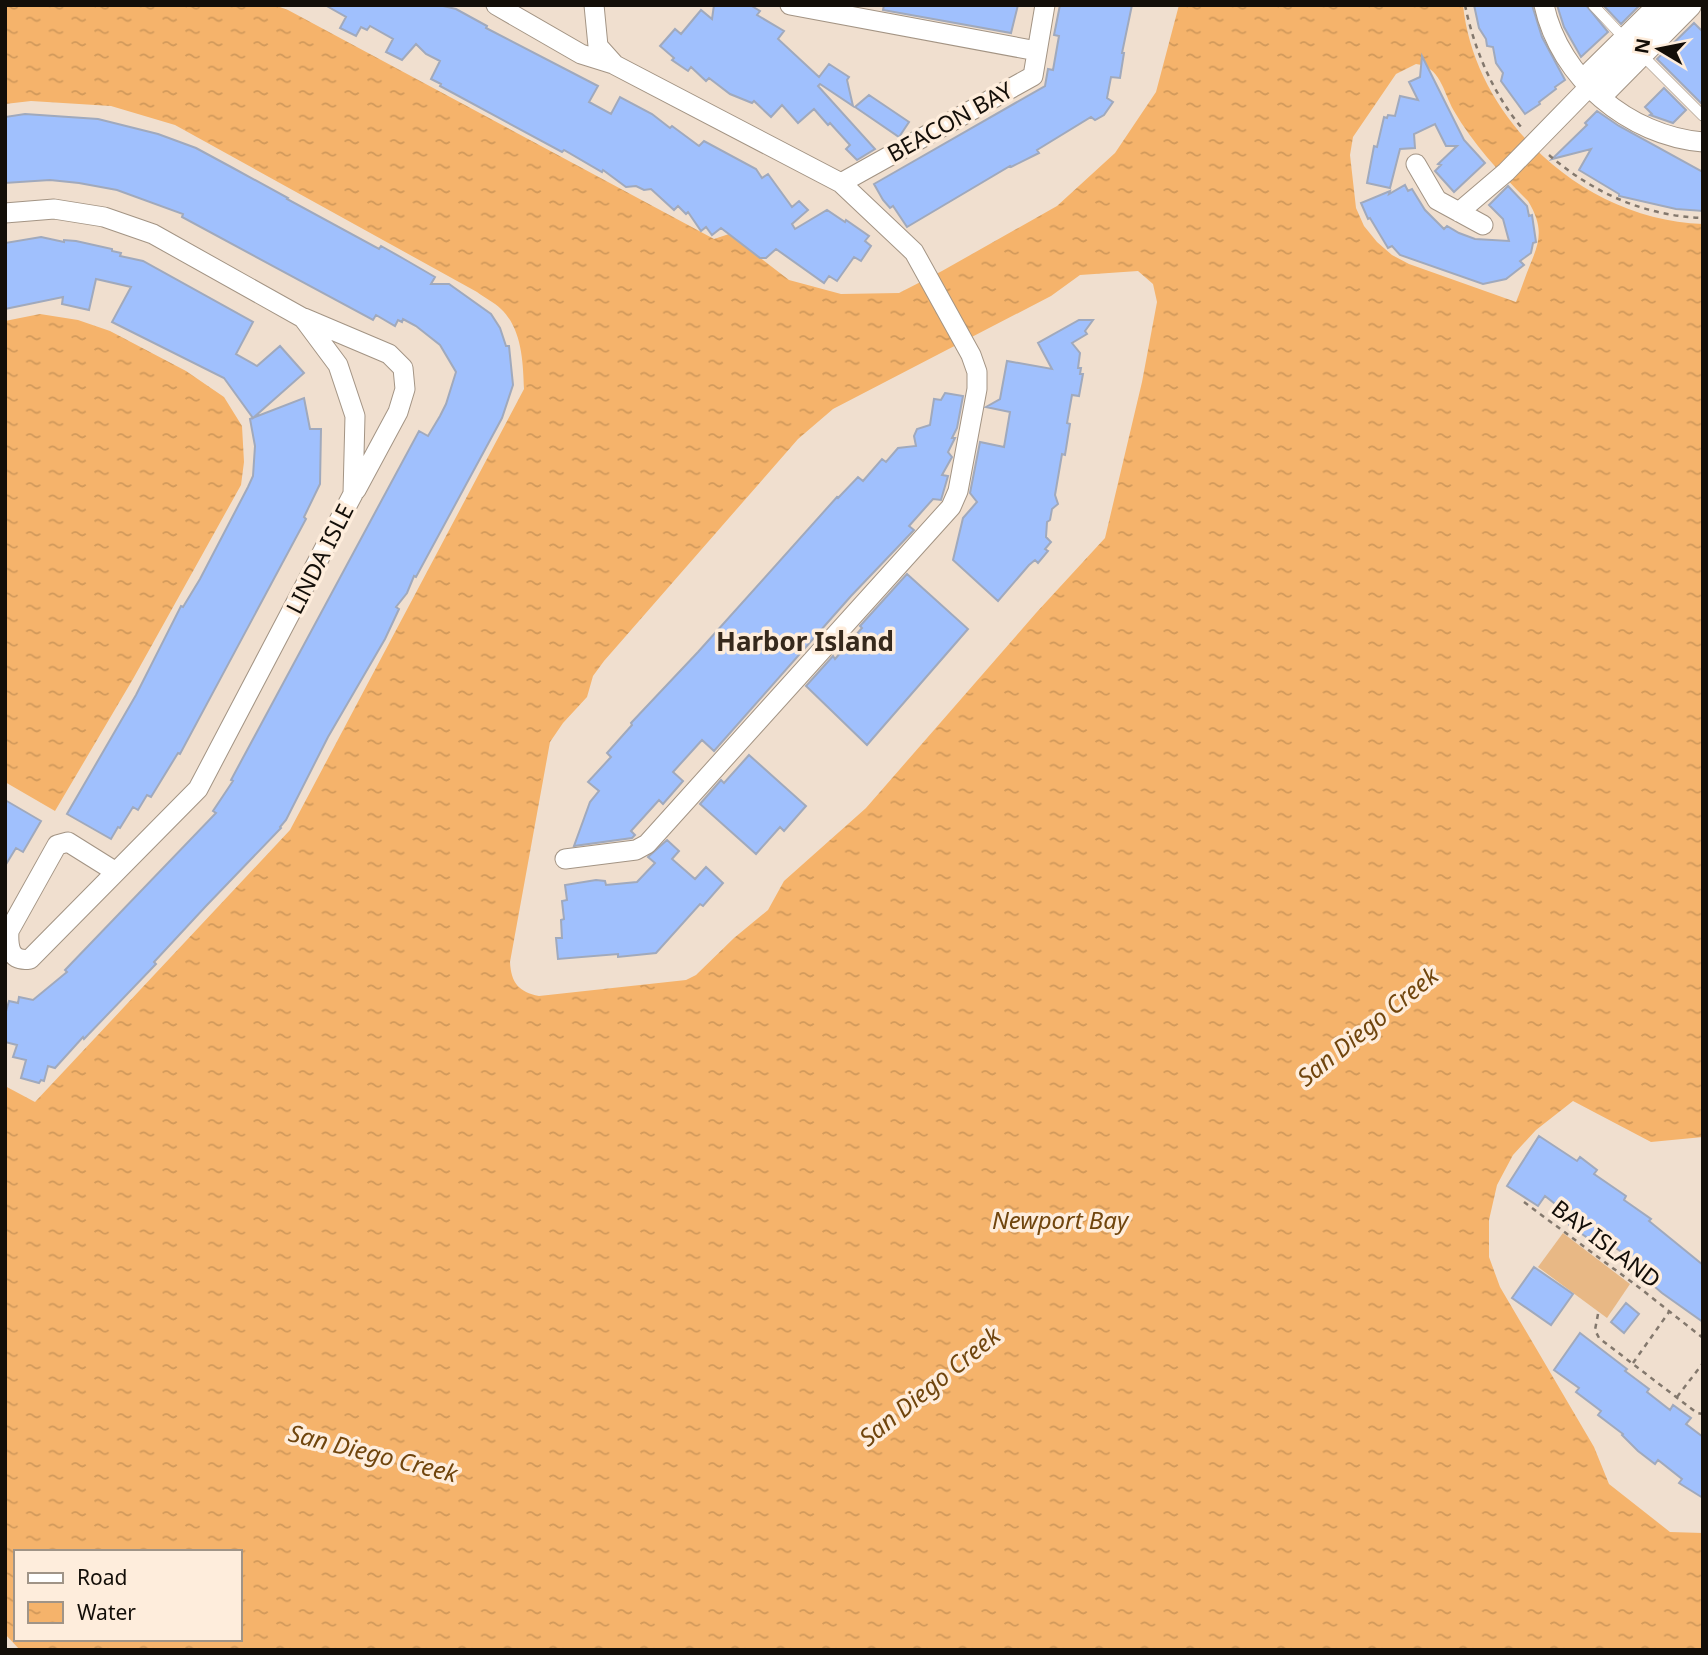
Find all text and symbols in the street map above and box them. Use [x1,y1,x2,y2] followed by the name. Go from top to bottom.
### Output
[1624,14,1694,84] north arrow
[1628,36,1656,56] text: N
[881,73,1019,169] street label: BEACON BAY
[278,498,361,619] street label: LINDA ISLE
[716,623,894,659] district label: Harbor Island
[1290,958,1445,1093] water label: San Diego Creek
[1546,1192,1668,1295] street label: BAY ISLAND
[992,1203,1130,1236] water label: Newport Bay
[852,1318,1007,1453] water label: San Diego Creek
[286,1416,462,1490] water label: San Diego Creek
[14,1550,242,1641] legend
[77,1563,127,1591] text: Road
[77,1598,136,1626] text: Water

